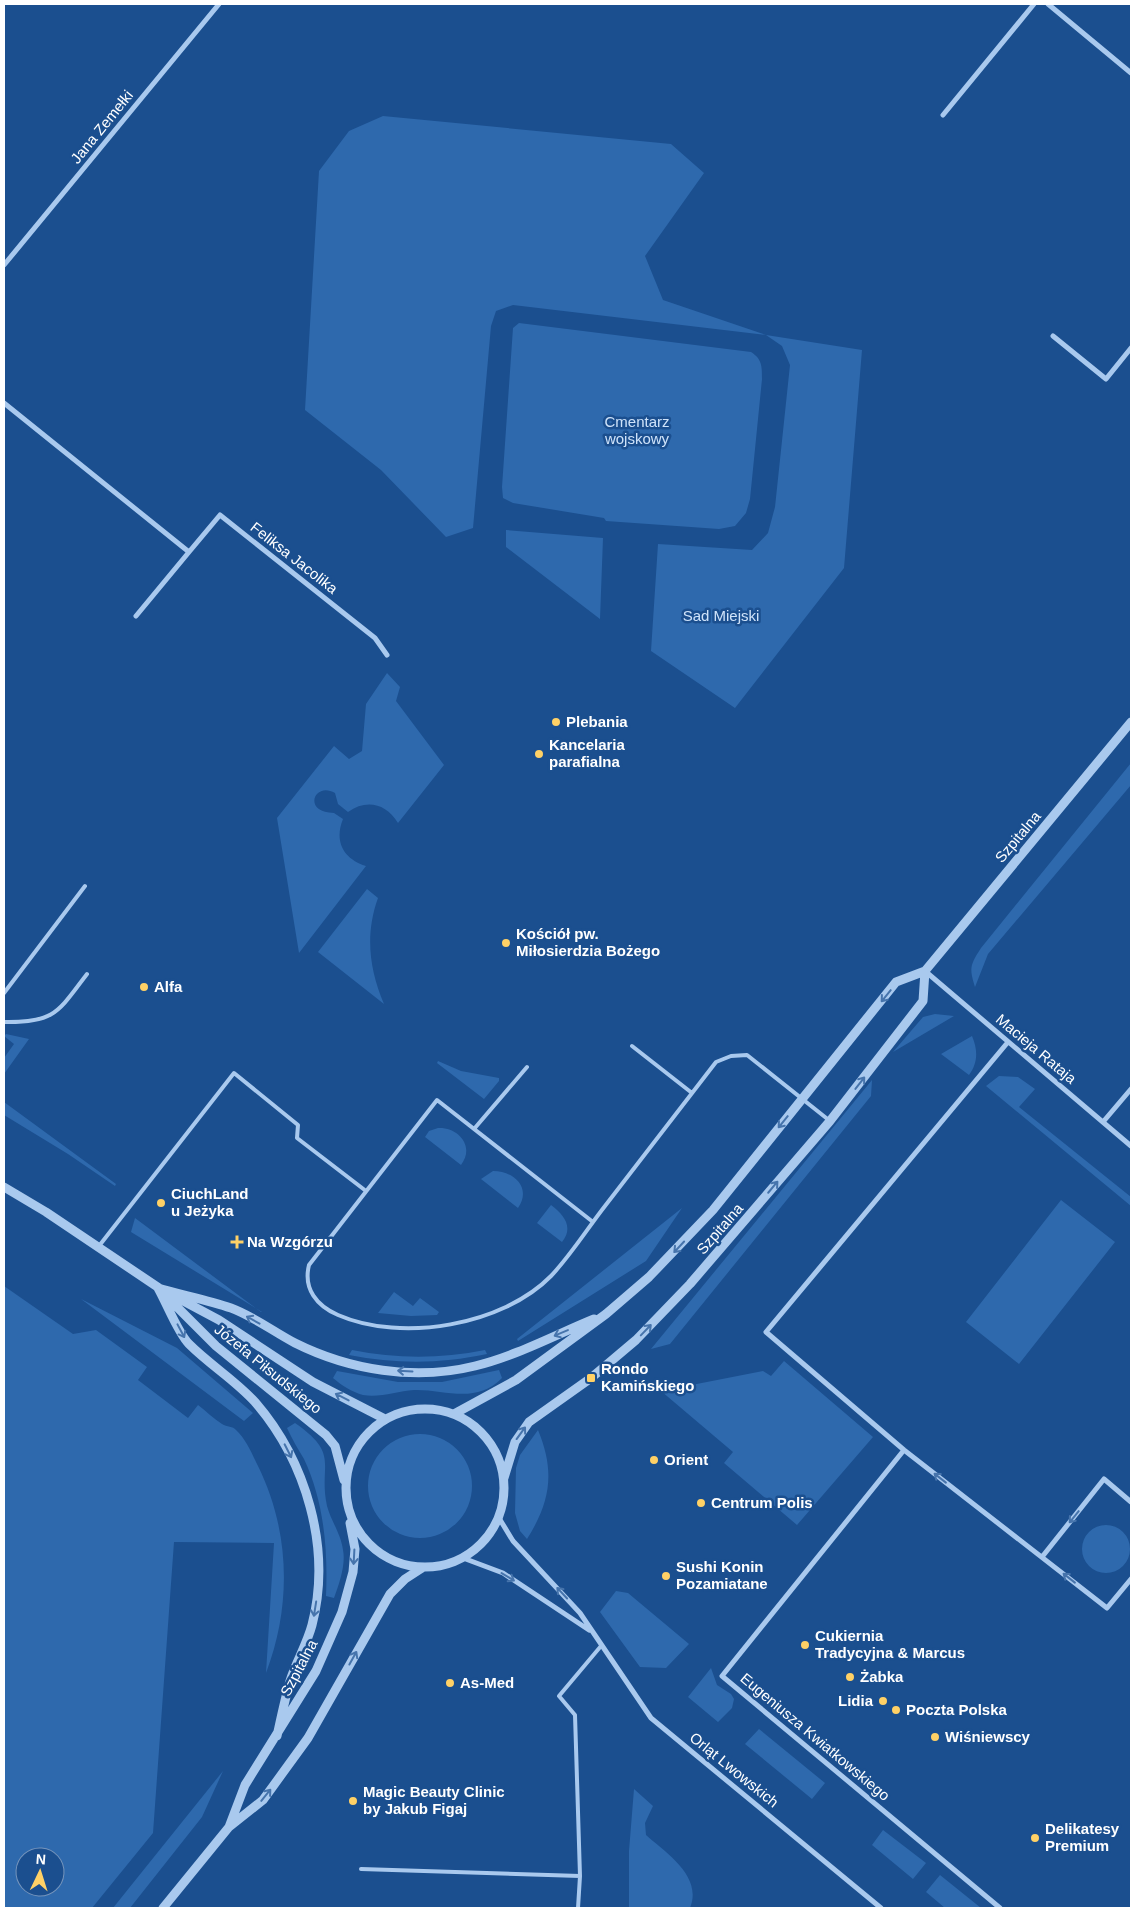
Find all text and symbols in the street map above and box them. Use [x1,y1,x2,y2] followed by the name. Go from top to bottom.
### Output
[67,87,136,167] street label: Jana Zemełki
[604,413,670,447] park label: Cmentarz wojskowy
[247,518,342,597] street label: Feliksa Jacolika
[683,607,759,624] park label: Sad Miejski
[566,713,628,730] place label: Plebania
[550,716,562,728] marker: Plebania
[549,736,626,770] place label: Kancelaria parafialna
[533,748,545,760] marker: Kancelaria parafialna
[991,807,1044,866] street label: Szpitalna
[516,925,660,959] place label: Kościół pw. Miłosierdzia Bożego
[500,937,512,949] marker: Kościół pw. Miłosierdzia Bożego
[154,978,183,995] place label: Alfa
[138,981,150,993] marker: Alfa
[880,989,891,1002] one-way arrow
[993,1010,1080,1087] street label: Macieja Rataja
[854,1077,865,1090] one-way arrow
[777,1115,788,1128] one-way arrow
[767,1181,779,1194] one-way arrow
[171,1185,249,1219] place label: CiuchLand u Jeżyka
[155,1197,167,1209] marker: CiuchLand u Jeżyka
[693,1199,747,1258] street label: Szpitalna
[247,1233,333,1250] place label: Na Wzgórzu
[231,1236,243,1248] marker: Na Wzgórzu
[673,1240,685,1253] one-way arrow
[246,1315,261,1325] one-way arrow
[211,1320,325,1417] street label: Józefa Piłsudskiego
[640,1323,652,1336] one-way arrow
[177,1324,187,1338] one-way arrow
[554,1328,569,1338] one-way arrow
[601,1360,694,1394] place label: Rondo Kamińskiego
[398,1367,414,1376] one-way arrow
[585,1372,597,1384] marker: Rondo Kamińskiego
[335,1392,350,1401] one-way arrow
[516,1426,526,1440] one-way arrow
[283,1444,293,1459] one-way arrow
[664,1451,708,1468] place label: Orient
[648,1454,660,1466] marker: Orient
[933,1473,947,1483] one-way arrow
[711,1494,813,1511] place label: Centrum Polis
[695,1497,707,1509] marker: Centrum Polis
[1068,1510,1079,1523] one-way arrow
[350,1549,359,1565] one-way arrow
[676,1558,768,1592] place label: Sushi Konin Pozamiatane
[660,1570,672,1582] marker: Sushi Konin Pozamiatane
[500,1572,514,1582] one-way arrow
[1063,1572,1076,1583] one-way arrow
[556,1587,568,1600] one-way arrow
[310,1600,320,1616] one-way arrow
[815,1627,965,1661] place label: Cukiernia Tradycyjna & Marcus
[277,1636,321,1699] street label: Szpitalna
[799,1639,811,1651] marker: Cukiernia Tradycyjna & Marcus
[348,1652,358,1666] one-way arrow
[860,1668,904,1685] place label: Żabka
[737,1669,893,1804] street label: Eugeniusza Kwiatkowskiego
[844,1671,856,1683] marker: Żabka
[460,1674,514,1691] place label: As-Med
[444,1677,456,1689] marker: As-Med
[838,1692,874,1709] place label: Lidia
[877,1695,889,1707] marker: Lidia
[906,1701,1008,1718] place label: Poczta Polska
[890,1704,902,1716] marker: Poczta Polska
[945,1728,1031,1745] place label: Wiśniewscy
[687,1729,782,1811] street label: Orląt Lwowskich
[929,1731,941,1743] marker: Wiśniewscy
[363,1783,505,1817] place label: Magic Beauty Clinic by Jakub Figaj
[260,1789,271,1802] one-way arrow
[347,1795,359,1807] marker: Magic Beauty Clinic by Jakub Figaj
[1045,1820,1120,1854] place label: Delikatesy Premium
[1029,1832,1041,1844] marker: Delikatesy Premium
[15,1847,65,1897] north arrow
[35,1851,47,1867] text: N

